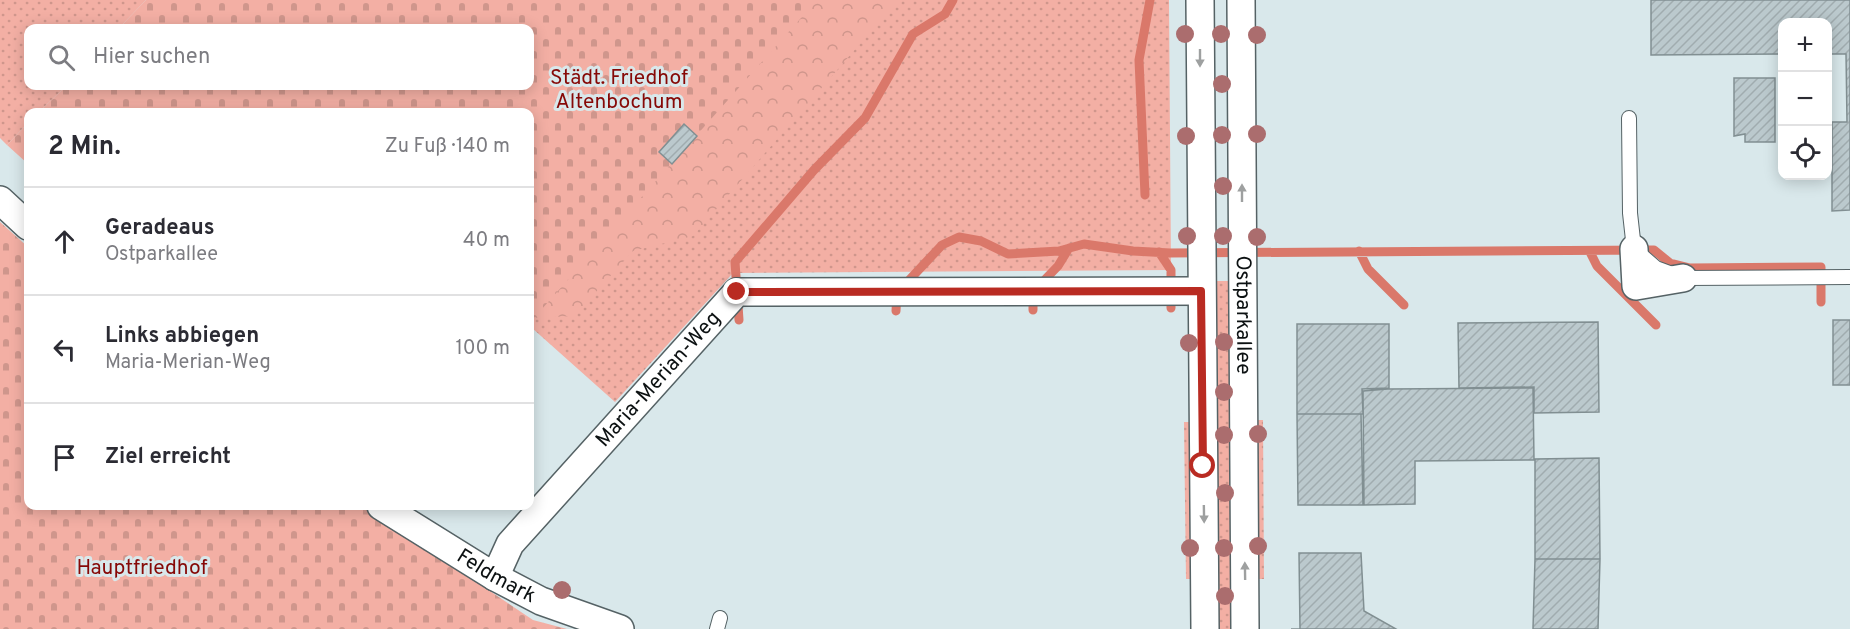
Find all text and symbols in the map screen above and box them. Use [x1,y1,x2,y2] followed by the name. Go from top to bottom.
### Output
[1778,18,1832,180] map controls
[1778,18,1832,72] button: +
[24,24,534,90] search box
[45,41,78,74] icon: search
[93,44,210,71] text: Hier suchen
[1195,49,1205,68] one-way arrow
[550,65,688,116] park label: Städt. Friedhof Altenbochum
[1778,72,1832,126] button: −
[1778,126,1832,180] button: locate
[48,131,121,164] text: 2 Min.
[385,134,510,160] text: Zu Fuß · 140 m
[1237,183,1246,202] one-way arrow
[105,215,215,242] text: Geradeaus
[48,225,81,258] icon: ahead
[463,228,510,254] text: 40 m
[105,242,218,268] text: Ostparkallee
[1229,255,1257,375] street label: Ostparkallee
[723,278,749,304] route end
[590,306,727,453] street label: Maria-Merian-Weg
[105,323,259,350] text: Links abbiegen
[48,333,81,366] icon: left
[455,336,510,362] text: 100 m
[105,350,271,376] text: Maria-Merian-Weg
[48,441,81,474] icon: arrive
[105,444,231,471] text: Ziel erreicht
[1189,452,1215,478] route start
[1199,504,1209,523] one-way arrow
[451,543,541,609] street label: Feldmark
[76,555,208,582] park label: Hauptfriedhof
[1240,561,1250,580] one-way arrow

